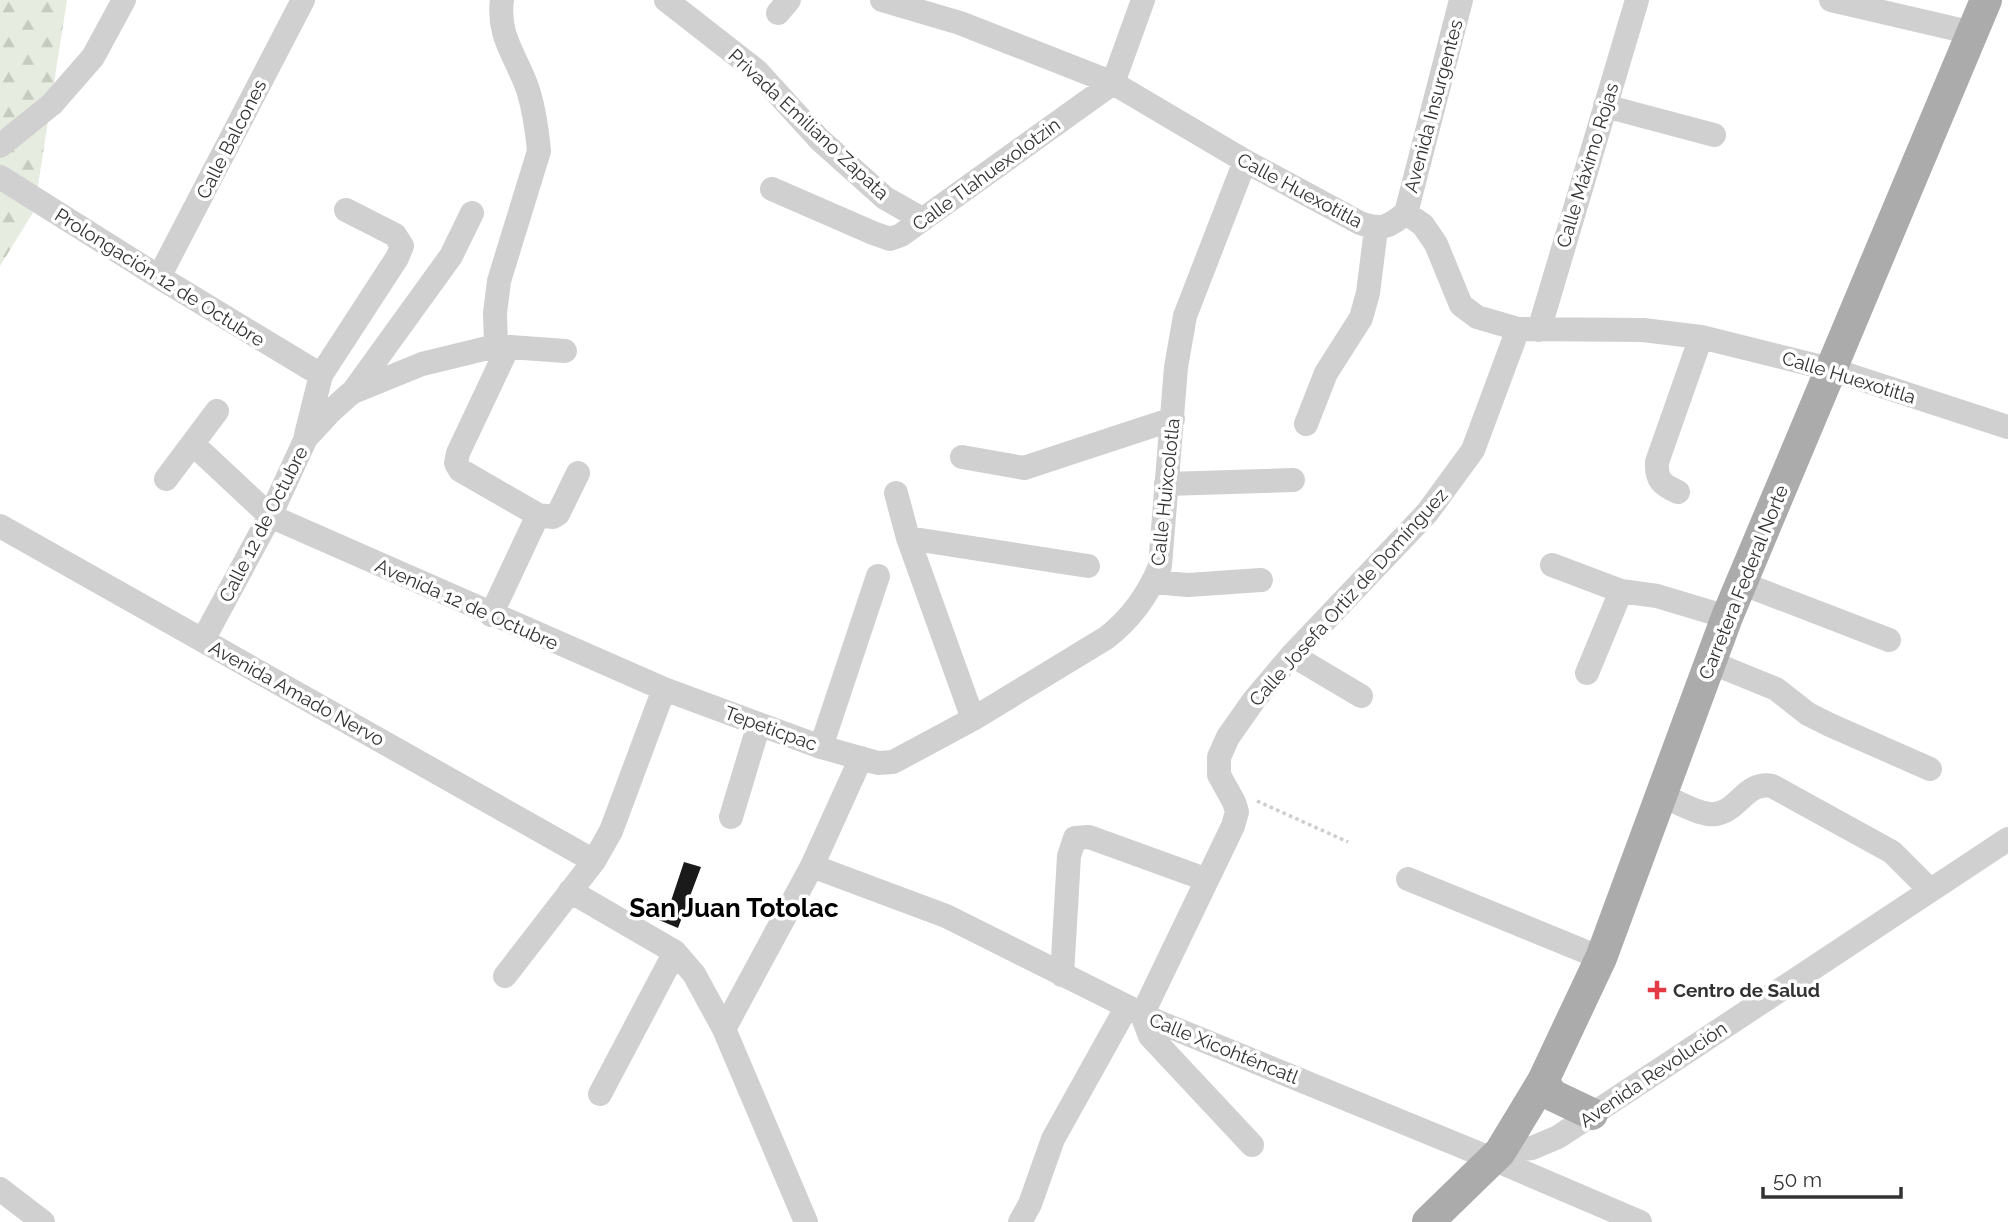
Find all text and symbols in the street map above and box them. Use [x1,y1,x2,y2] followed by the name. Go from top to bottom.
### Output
[1399,17,1467,195] street label: Avenida Insurgentes
[724,44,894,204] street label: Privada Emiliano Zapata
[191,76,271,202] street label: Calle Balcones
[1551,80,1623,250] street label: Calle Máximo Rojas
[908,113,1064,235] street label: Calle Tlahuexolotzin
[1234,148,1366,232] street label: Calle Huexotitla
[51,203,269,351] street label: Prolongación 12 de Octubre
[1780,346,1918,408] street label: Calle Huexotitla
[1146,417,1184,567] street label: Calle Huixcolotla
[214,442,312,606] street label: Calle 12 de Octubre
[1694,482,1792,682] street label: Carretera Federal Norte
[1244,484,1452,710] street label: Calle Josefa Ortiz de Domínguez
[372,554,562,654] street label: Avenida 12 de Octubre
[206,636,388,750] street label: Avenida Amado Nervo
[722,701,820,755] street label: Tepeticpac
[629,893,839,923] district label: San Juan Totolac
[1673,979,1820,1001] place label: Centro de Salud
[1647,980,1667,1000] marker: Centro de Salud
[1146,1008,1303,1088] street label: Calle Xicohténcatl
[1575,1017,1731,1131] street label: Avenida Revolución
[1763,1156,1901,1200] scale bar
[1773,1167,1822,1192] text: 50 m

